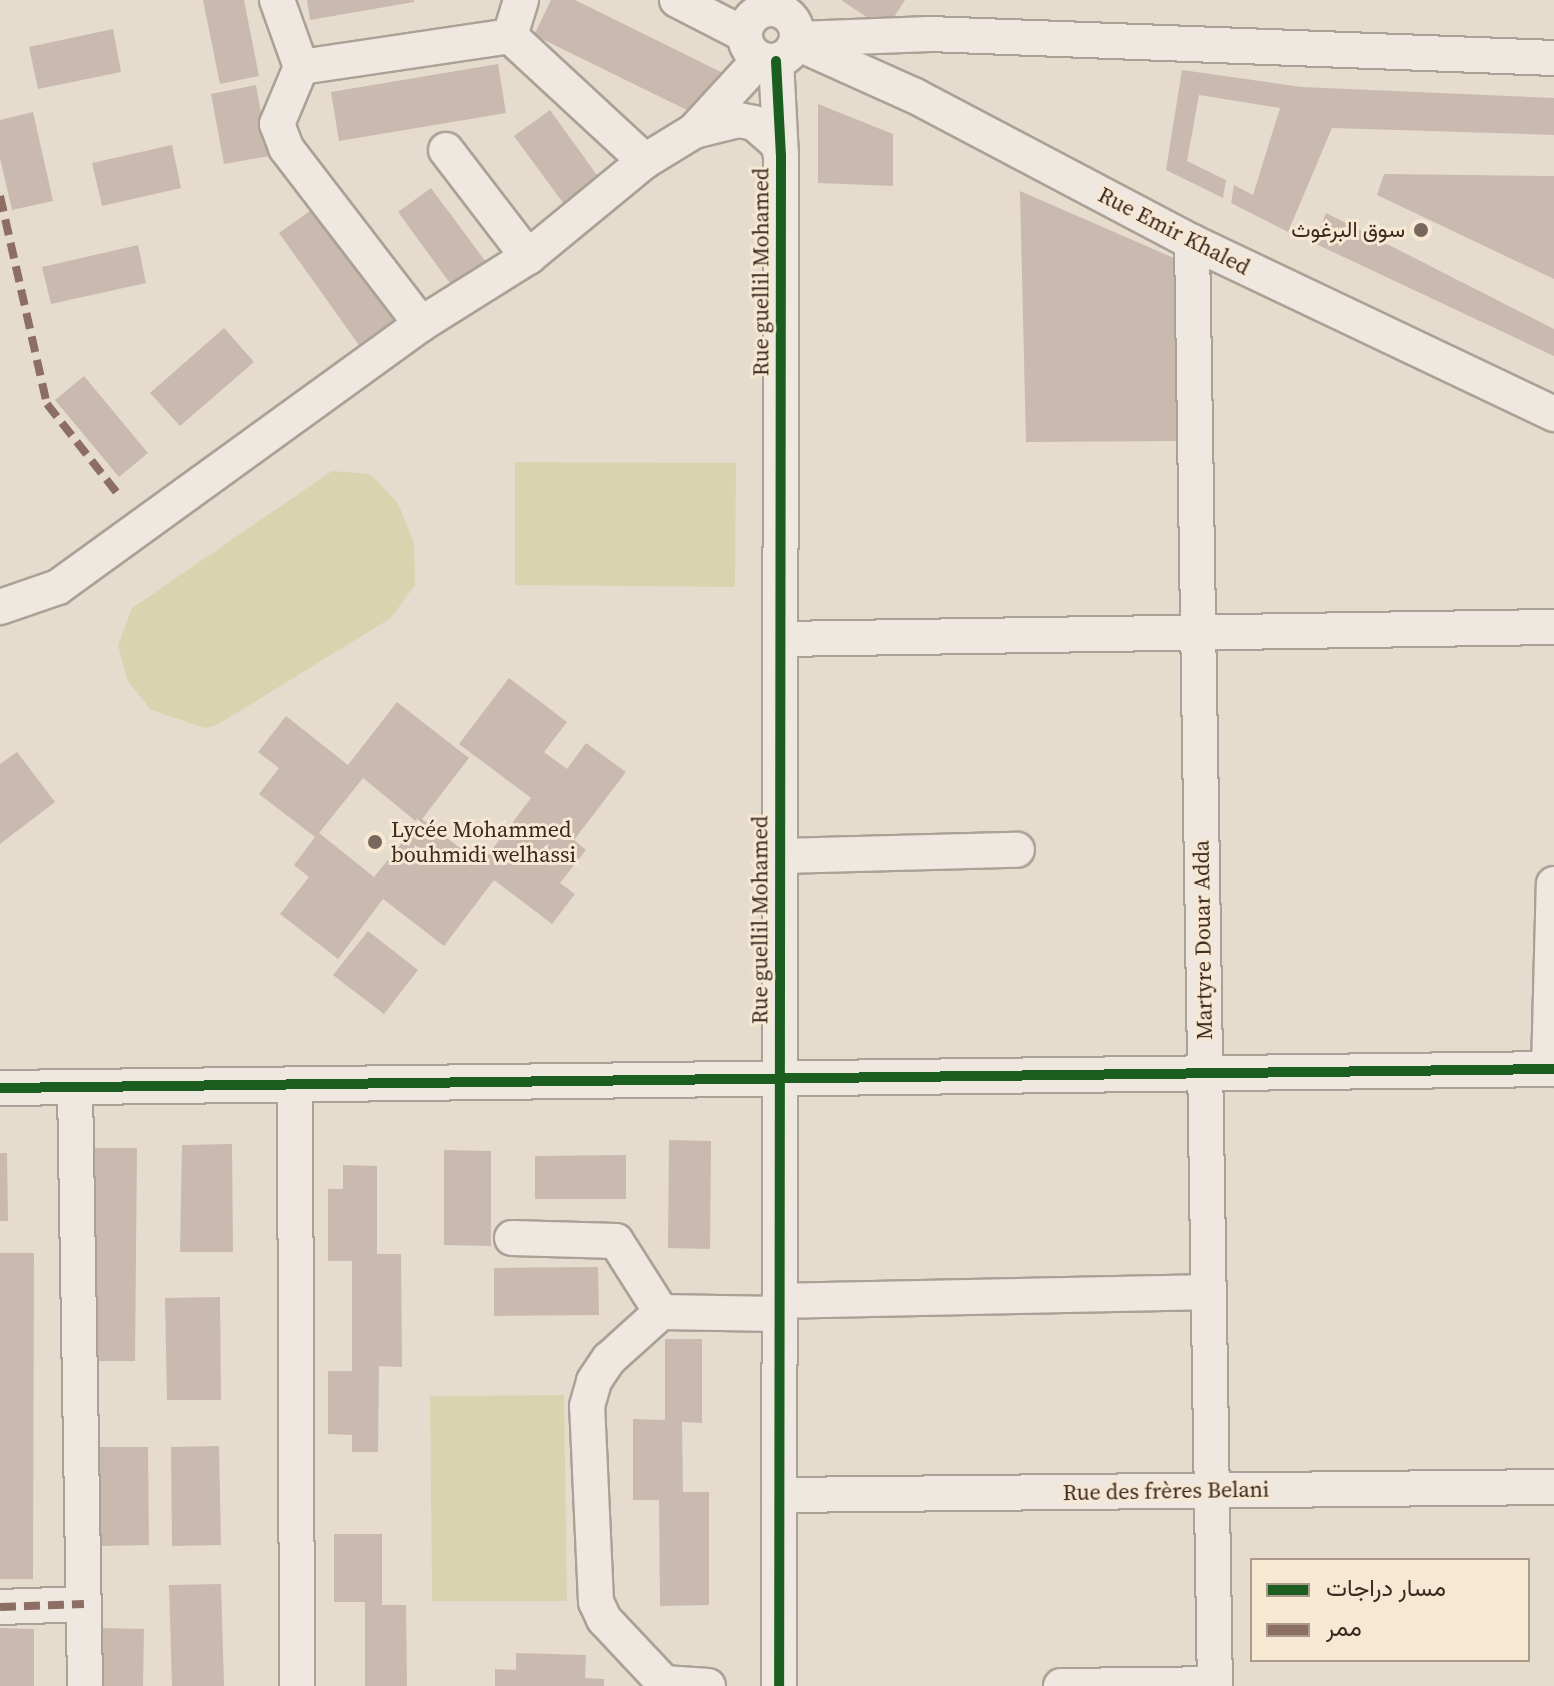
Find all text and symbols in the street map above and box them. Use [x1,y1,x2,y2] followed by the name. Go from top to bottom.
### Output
[748,168,774,376] street label: Rue guellil Mohamed
[1094,181,1254,281] street label: Rue Emir Khaled
[1291,217,1405,243] place label: سوق البرغوث
[1412,221,1430,239] marker: سوق البرغوث
[391,816,576,868] place label: Lycée Mohammed bouhmidi welhassi
[747,816,773,1024] street label: Rue guellil Mohamed
[366,833,384,851] marker: Lycée Mohammed bouhmidi welhassi
[1188,840,1218,1040] street label: Martyre Douar Adda
[1062,1476,1270,1506] street label: Rue des frères Belani
[1250,1558,1530,1662] legend
[1326,1571,1446,1604] text: مسار دراجات
[1326,1611,1362,1644] text: ممر

